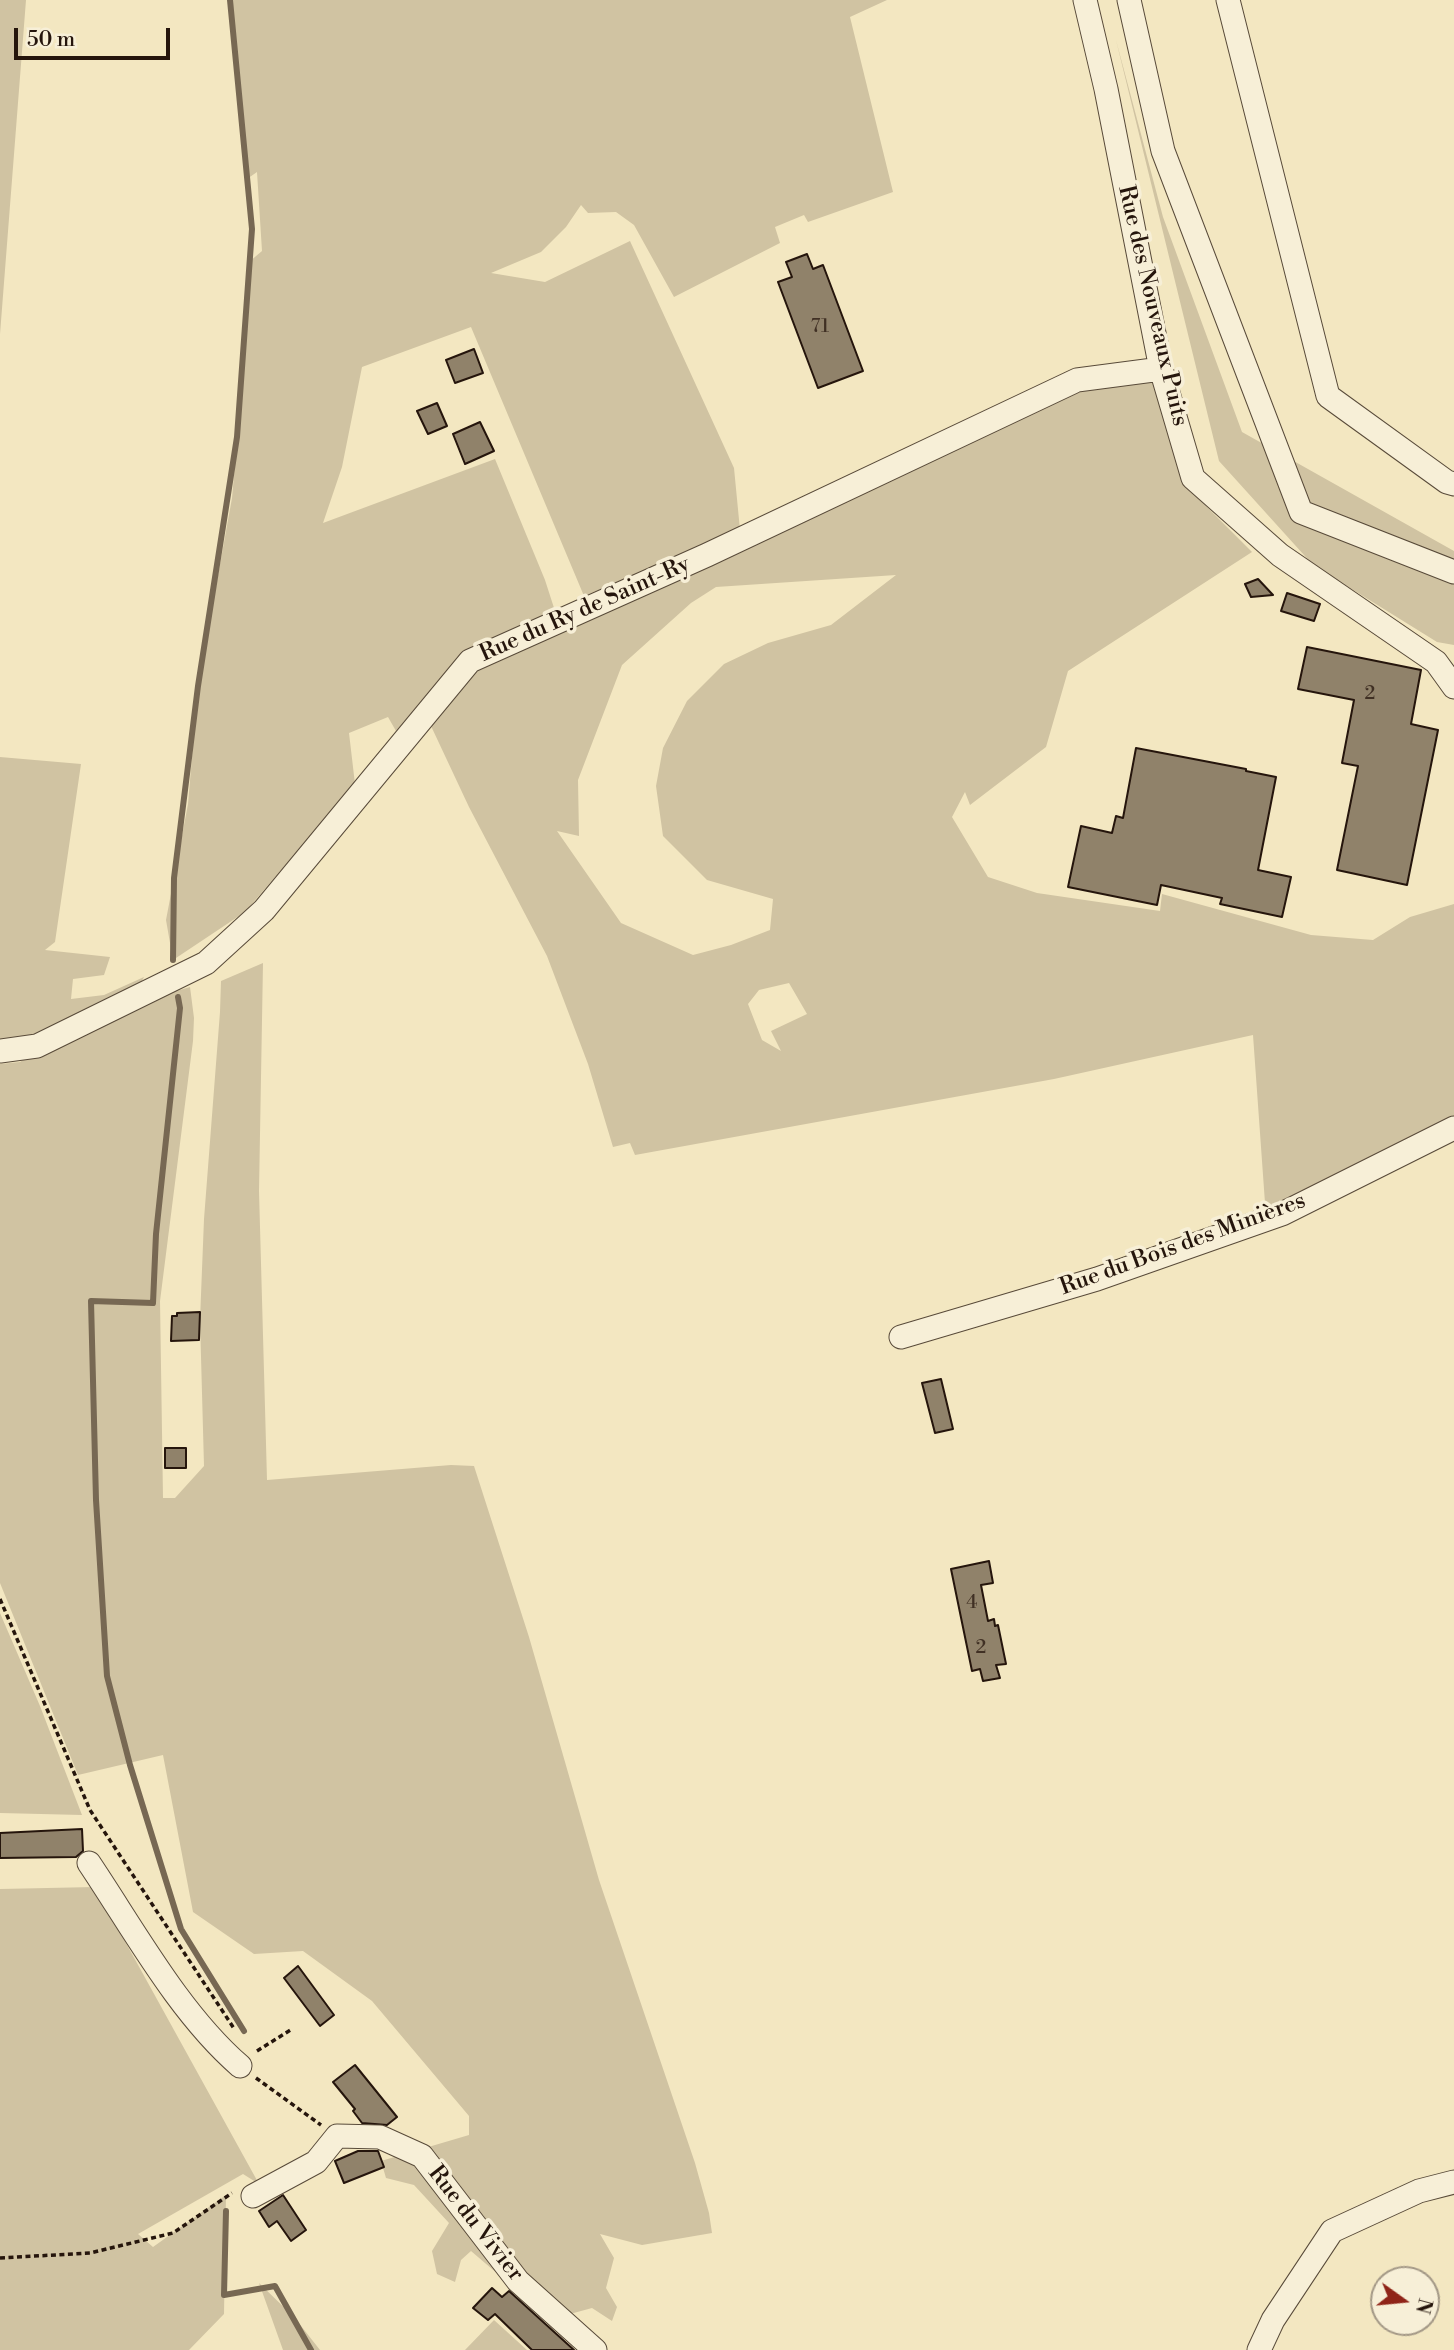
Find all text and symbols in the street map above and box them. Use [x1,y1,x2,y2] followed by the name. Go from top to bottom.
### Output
[18,14,173,58] scale bar
[27,27,75,53] text: 50 m
[1111,183,1193,429] street label: Rue des Nouveaux Puits
[811,316,829,338] house number: 71
[476,551,694,669] street label: Rue du Ry de Saint-Ry
[1365,683,1375,705] house number: 2
[1056,1188,1310,1302] street label: Rue du Bois des Minières
[966,1592,978,1614] house number: 4
[976,1637,986,1659] house number: 2
[421,2161,529,2287] street label: Rue du Vivier
[1370,2266,1440,2336] north arrow
[1410,2296,1437,2316] text: N

